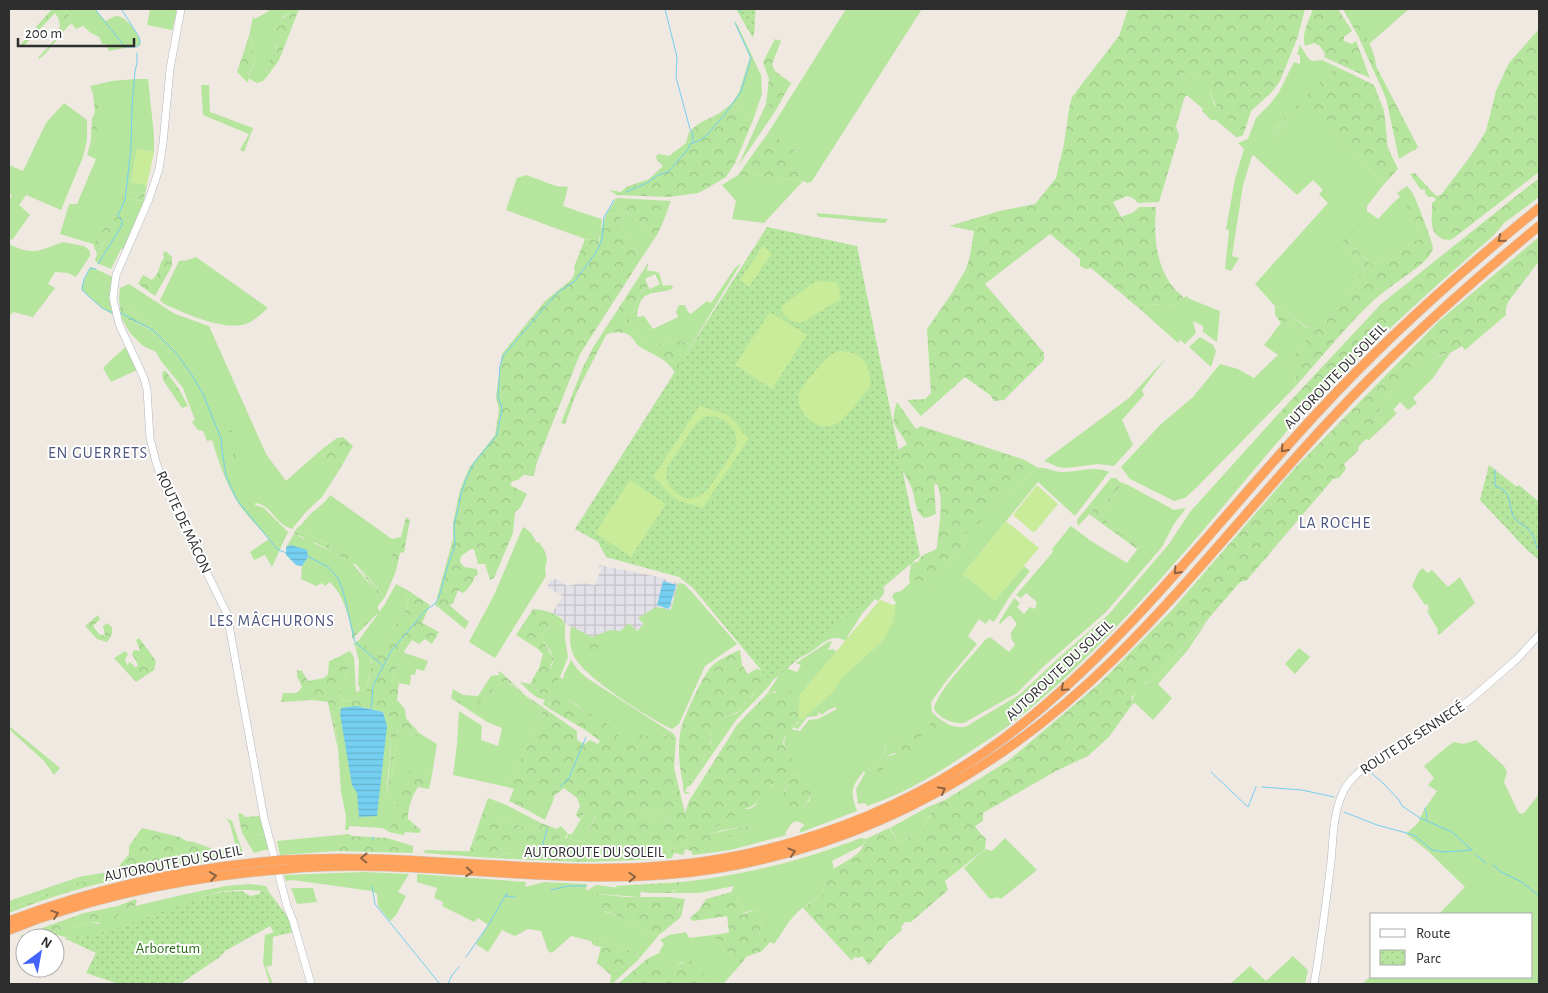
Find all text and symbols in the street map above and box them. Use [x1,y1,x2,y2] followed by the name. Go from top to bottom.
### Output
[18,15,134,47] scale bar
[25,26,62,41] text: 200 m
[1498,233,1507,242] one-way arrow
[1281,320,1390,432] street label: AUTOROUTE DU SOLEIL
[1281,443,1290,452] one-way arrow
[48,445,148,461] district label: EN GUERRETS
[153,468,215,576] street label: ROUTE DE MÂCON
[1299,515,1371,531] district label: LA ROCHE
[1174,565,1183,574] one-way arrow
[209,611,335,629] district label: LES MÂCHURONS
[1003,617,1116,724] street label: AUTOROUTE DU SOLEIL
[1061,682,1070,691] one-way arrow
[1357,698,1467,777] street label: ROUTE DE SENNECÉ
[937,786,946,796] one-way arrow
[103,843,244,884] street label: AUTOROUTE DU SOLEIL
[524,845,665,860] street label: AUTOROUTE DU SOLEIL
[787,847,796,857] one-way arrow
[360,853,368,863] one-way arrow
[466,866,474,877] one-way arrow
[208,872,217,882] one-way arrow
[628,872,636,882] one-way arrow
[50,910,58,920] one-way arrow
[1370,913,1533,978] legend
[1416,926,1450,941] text: Route
[15,928,65,978] north arrow
[39,934,54,951] text: N
[136,941,200,956] park label: Arboretum
[1416,951,1441,966] text: Parc

